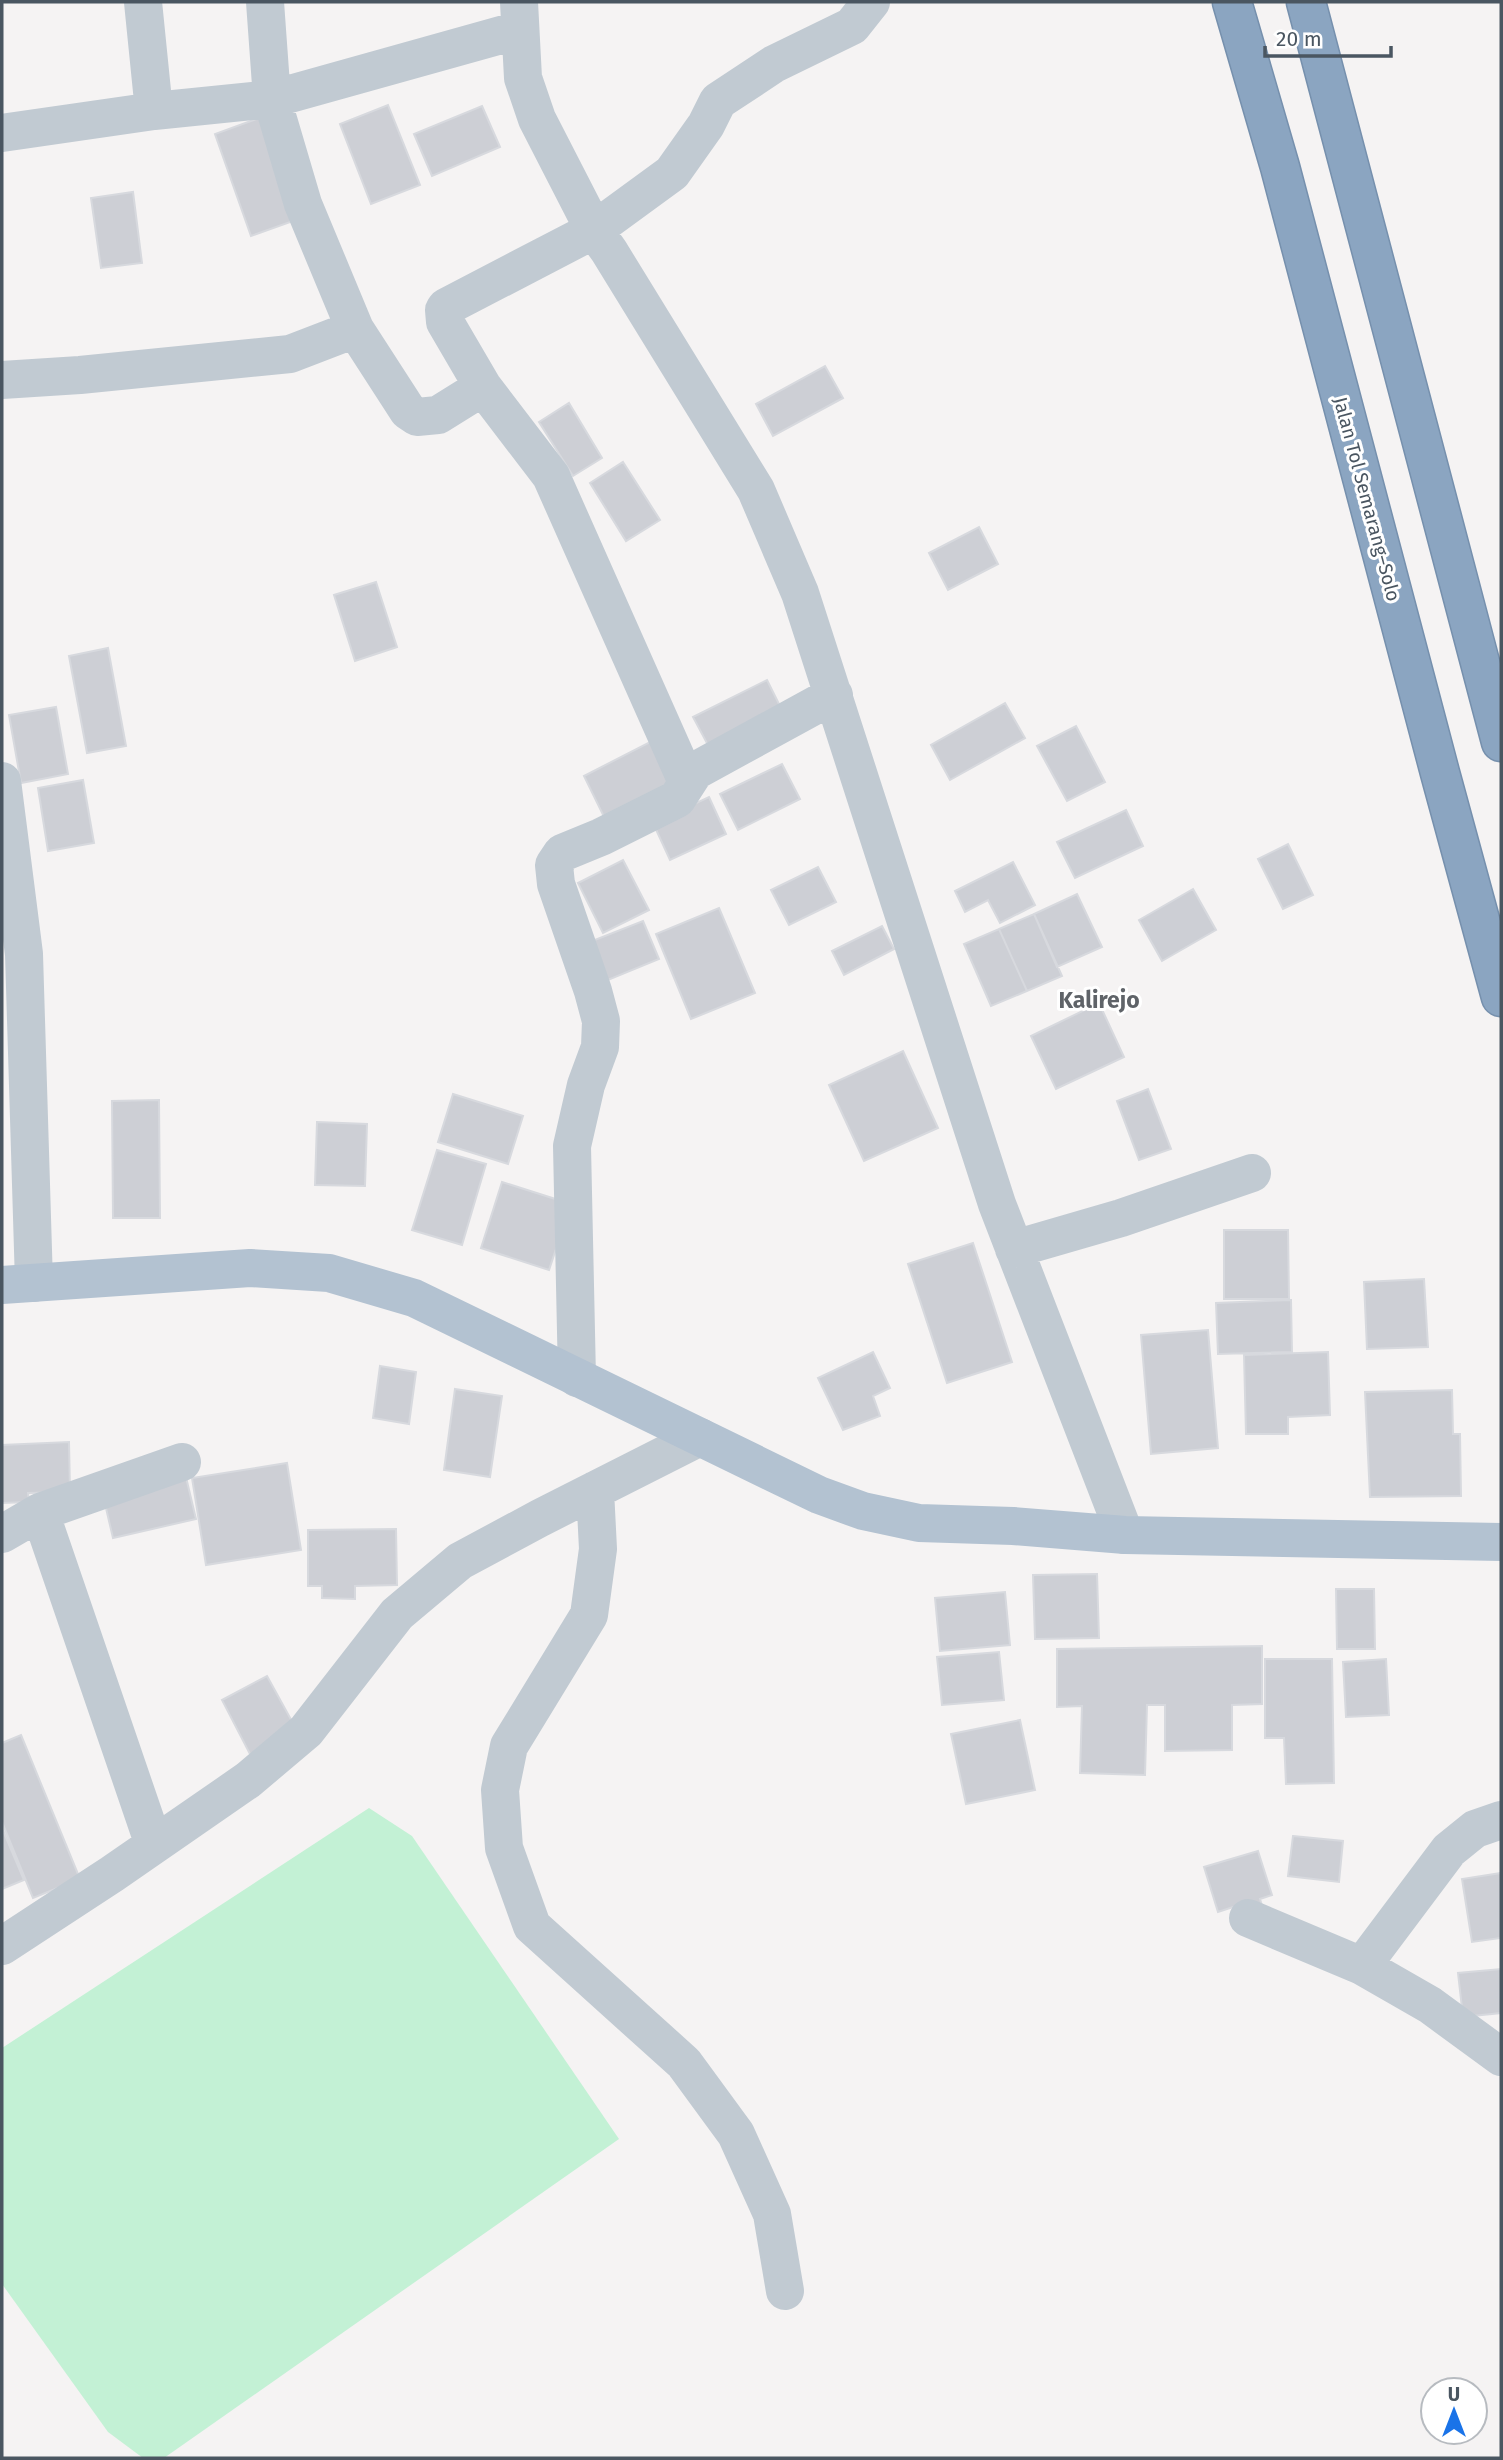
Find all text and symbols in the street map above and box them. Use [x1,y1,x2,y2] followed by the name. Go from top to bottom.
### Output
[1265,14,1391,58] scale bar
[1276,26,1322,52] text: 20 m
[1329,394,1405,604] street label: Jalan Tol Semarang–Solo
[1058,986,1140,1014] district label: Kalirejo
[1419,2376,1489,2446] north arrow
[1448,2383,1460,2406] text: U

